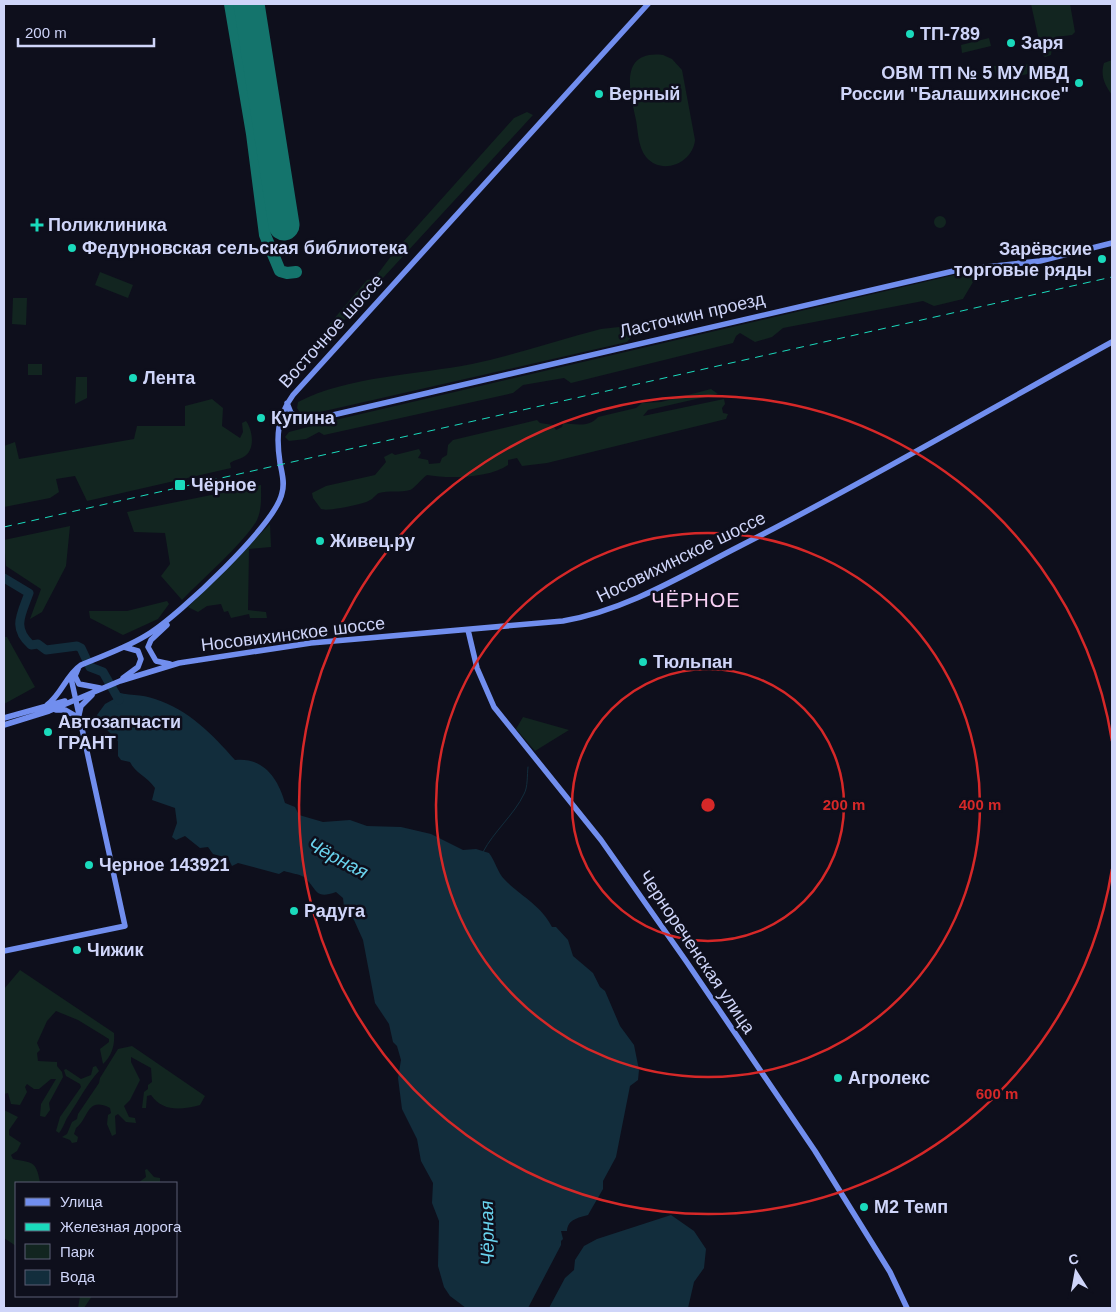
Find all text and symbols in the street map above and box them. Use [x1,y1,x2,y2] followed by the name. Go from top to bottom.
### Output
[18,15,154,47] scale bar
[25,24,67,41] text: 200 m
[920,24,980,44] place label: ТП-789
[904,28,916,40] marker: ТП-789
[1021,33,1064,53] place label: Заря
[1005,37,1017,49] marker: Заря
[840,63,1069,104] place label: ОВМ ТП № 5 МУ МВД России "Балашихинское"
[1073,77,1085,89] marker: ОВМ ТП № 5 МУ МВД России "Балашихинское"
[609,84,680,104] place label: Верный
[593,88,605,100] marker: Верный
[48,215,168,235] place label: Поликлиника
[30,218,44,232] marker: Поликлиника
[82,238,409,258] place label: Федурновская сельская библиотека
[954,239,1092,280] place label: Зарёвские торговые ряды
[66,242,78,254] marker: Федурновская сельская библиотека
[1096,253,1108,265] marker: Зарёвские торговые ряды
[275,270,387,392] street label: Восточное шоссе
[617,288,767,341] street label: Ласточкин проезд
[143,368,196,388] place label: Лента
[127,372,139,384] marker: Лента
[271,408,336,428] place label: Купина
[255,412,267,424] marker: Купина
[191,475,257,495] place label: Чёрное
[173,478,187,492] marker: Чёрное
[593,507,769,607] street label: Носовихинское шоссе
[329,531,415,551] place label: Живец.ру
[314,535,326,547] marker: Живец.ру
[651,589,741,611] district label: ЧЁРНОЕ
[200,613,386,655] street label: Носовихинское шоссе
[653,652,733,672] place label: Тюльпан
[637,656,649,668] marker: Тюльпан
[58,712,181,753] place label: Автозапчасти ГРАНТ
[42,726,54,738] marker: Автозапчасти ГРАНТ
[699,796,717,814] centre of rings
[823,796,865,813] text: 200 m
[959,796,1001,813] text: 400 m
[304,833,372,883] water label: Чёрная
[99,855,230,875] place label: Черное 143921
[83,859,95,871] marker: Черное 143921
[635,867,760,1038] street label: Чернореченская улица
[304,901,366,921] place label: Радуга
[288,905,300,917] marker: Радуга
[87,940,145,960] place label: Чижик
[71,944,83,956] marker: Чижик
[848,1068,930,1088] place label: Агролекс
[832,1072,844,1084] marker: Агролекс
[976,1085,1018,1102] text: 600 m
[15,1182,178,1297] legend
[60,1193,103,1210] text: Улица
[874,1197,948,1217] place label: М2 Темп
[476,1200,498,1266] water label: Чёрная
[858,1201,870,1213] marker: М2 Темп
[60,1218,182,1235] text: Железная дорога
[60,1243,94,1260] text: Парк
[1051,1247,1101,1297] north arrow
[1067,1250,1080,1268] text: С
[60,1268,96,1285] text: Вода

